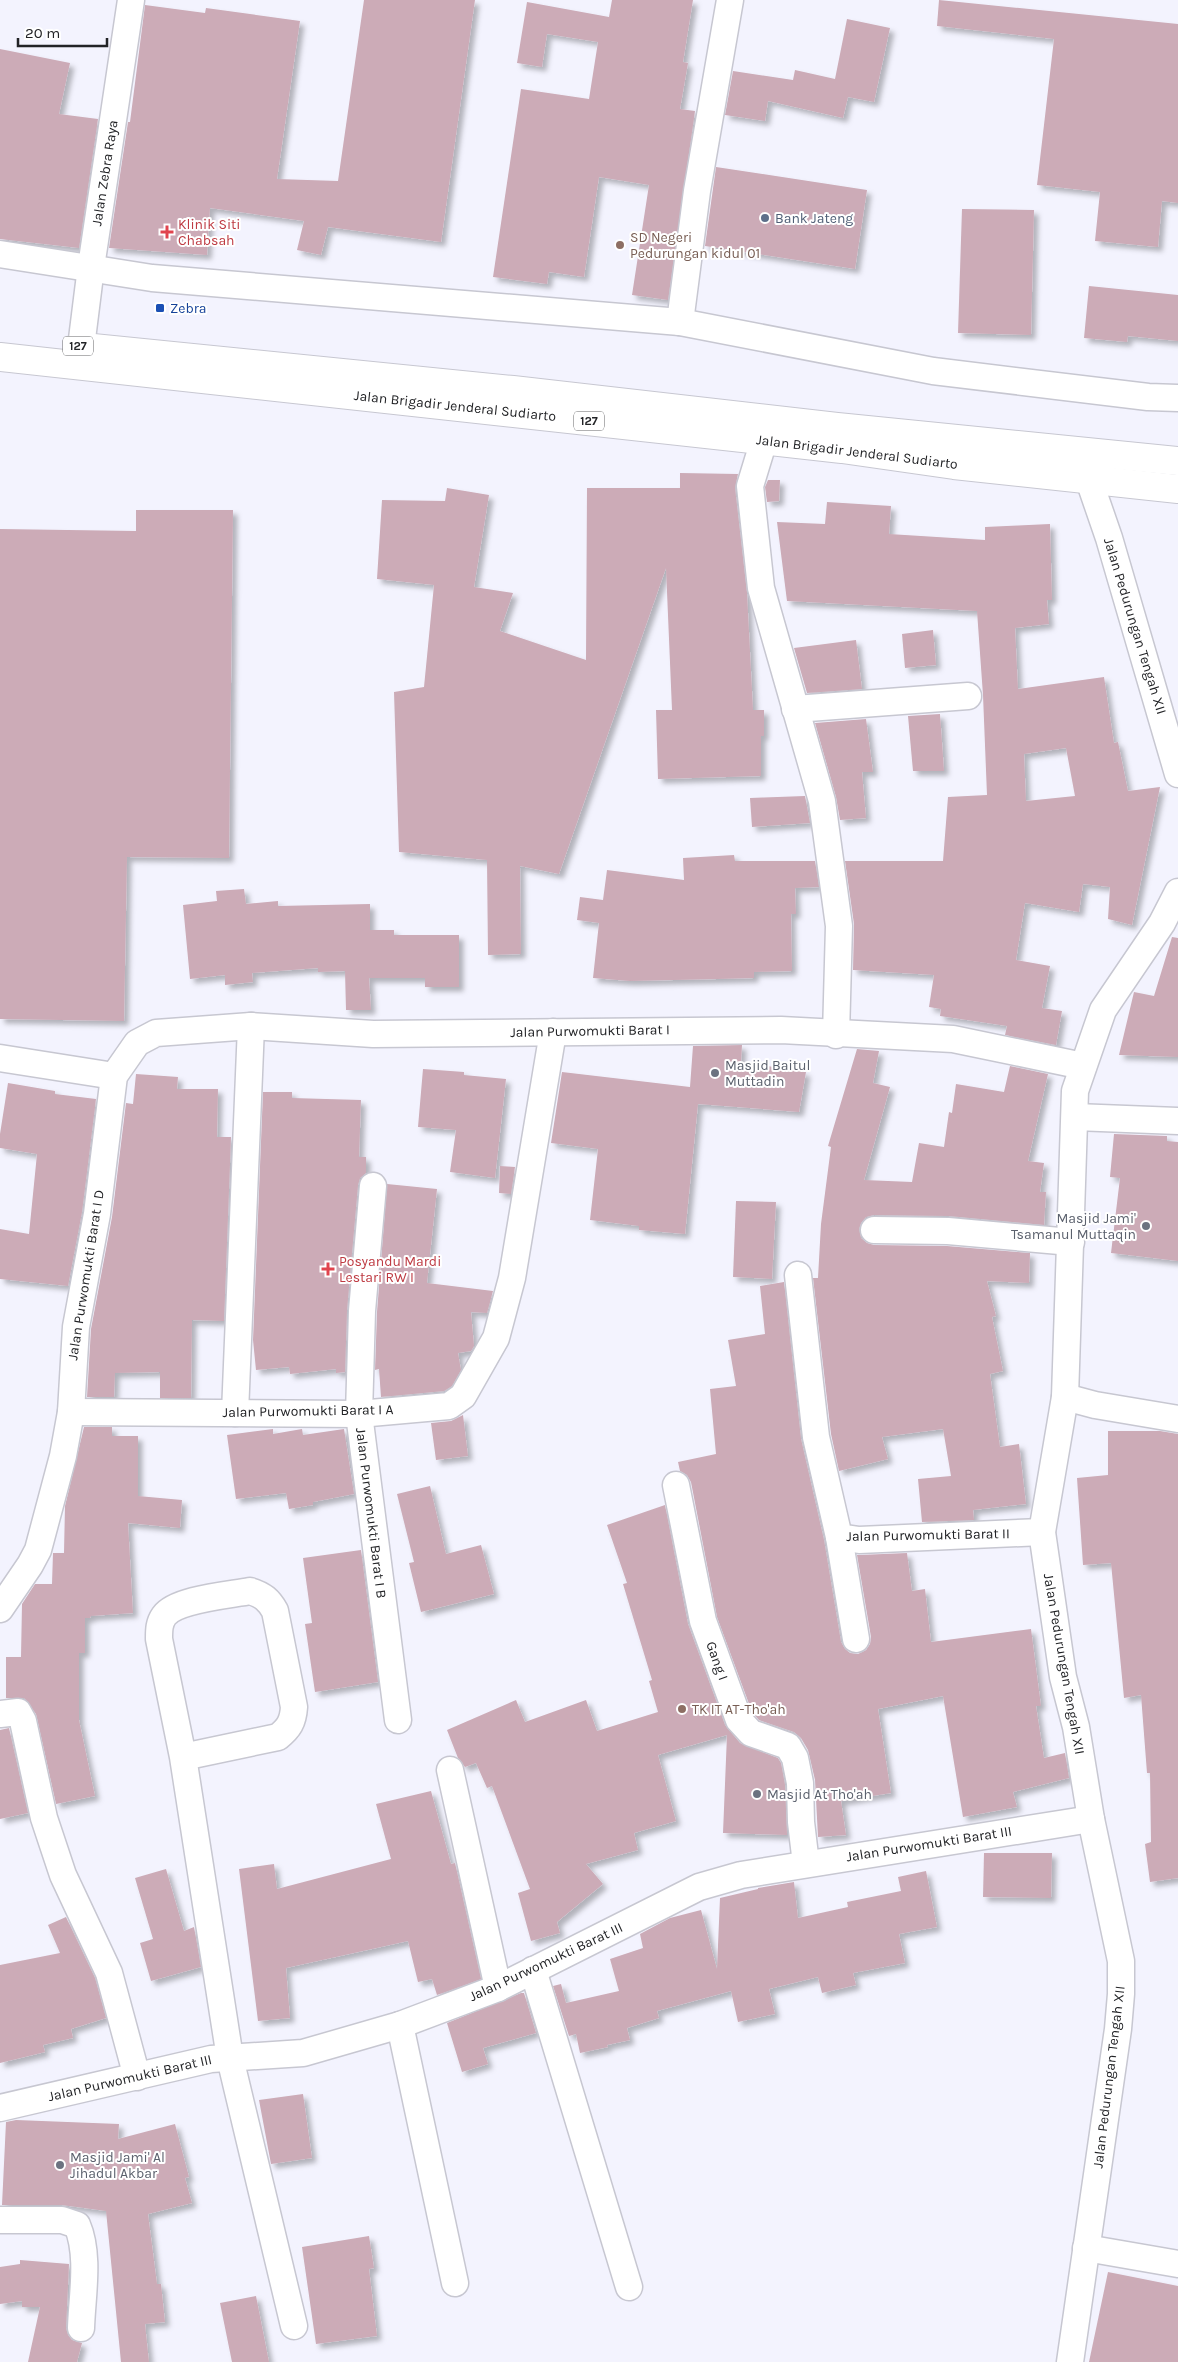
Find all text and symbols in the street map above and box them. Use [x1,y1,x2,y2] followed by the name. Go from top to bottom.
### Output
[18,15,106,47] scale bar
[25,24,60,42] text: 20 m
[88,119,122,227] street label: Jalan Zebra Raya
[775,210,853,227] place label: Bank Jateng
[759,212,771,224] marker: Bank Jateng
[178,216,241,249] place label: Klinik Siti Chabsah
[160,225,174,239] marker: Klinik Siti Chabsah
[630,229,760,262] place label: SD Negeri Pedurungan kidul 01
[614,239,626,251] marker: SD Negeri Pedurungan kidul 01
[170,300,207,317] place label: Zebra
[154,302,166,314] marker: Zebra
[63,336,93,356] road number: 127
[353,387,557,425] street label: Jalan Brigadir Jenderal Sudiarto
[574,412,604,431] road number: 127
[755,431,959,473] street label: Jalan Brigadir Jenderal Sudiarto
[1100,536,1170,716] street label: Jalan Pedurungan Tengah XII
[510,1021,670,1041] street label: Jalan Purwomukti Barat I
[725,1057,810,1090] place label: Masjid Baitul Muttadin
[709,1067,721,1079] marker: Masjid Baitul Muttadin
[64,1189,108,1361] street label: Jalan Purwomukti Barat I D
[1011,1210,1136,1243] place label: Masjid Jami' Tsamanul Muttaqin
[1140,1220,1152,1232] marker: Masjid Jami' Tsamanul Muttaqin
[339,1253,441,1286] place label: Posyandu Mardi Lestari RW I
[321,1262,335,1276] marker: Posyandu Mardi Lestari RW I
[222,1401,394,1421] street label: Jalan Purwomukti Barat I A
[352,1427,390,1599] street label: Jalan Purwomukti Barat I B
[846,1525,1010,1545] street label: Jalan Purwomukti Barat II
[1040,1572,1088,1756] street label: Jalan Pedurungan Tengah XII
[702,1639,732,1683] street label: Gang I
[692,1701,786,1718] place label: TK IT AT-Tho'ah
[676,1703,688,1715] marker: TK IT AT-Tho'ah
[767,1786,872,1803] place label: Masjid At Tho'ah
[751,1788,763,1800] marker: Masjid At Tho'ah
[845,1822,1013,1866] street label: Jalan Purwomukti Barat III
[466,1919,626,2005] street label: Jalan Purwomukti Barat III
[1089,1985,1129,2169] street label: Jalan Pedurungan Tengah XII
[46,2051,214,2105] street label: Jalan Purwomukti Barat III
[70,2149,165,2182] place label: Masjid Jami' Al Jihadul Akbar
[54,2159,66,2171] marker: Masjid Jami' Al Jihadul Akbar

